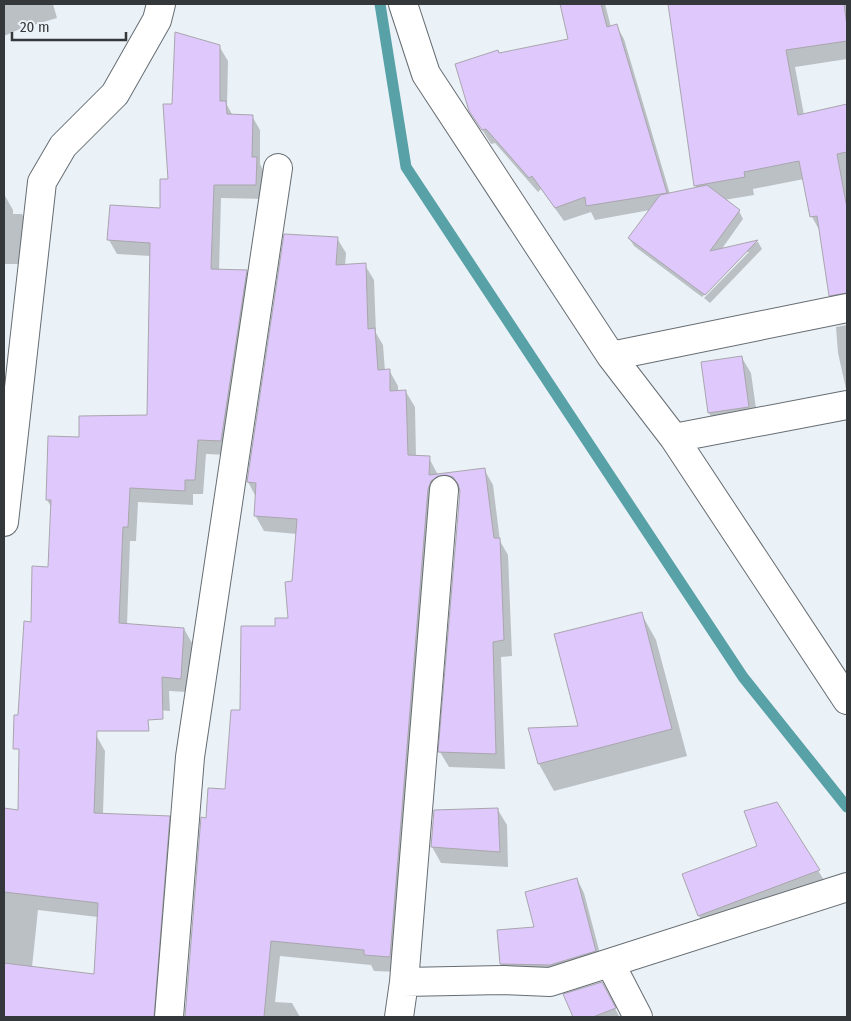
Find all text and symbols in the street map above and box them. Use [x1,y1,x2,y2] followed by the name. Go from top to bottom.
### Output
[12,10,126,42] scale bar
[20,18,50,36] text: 20 m

